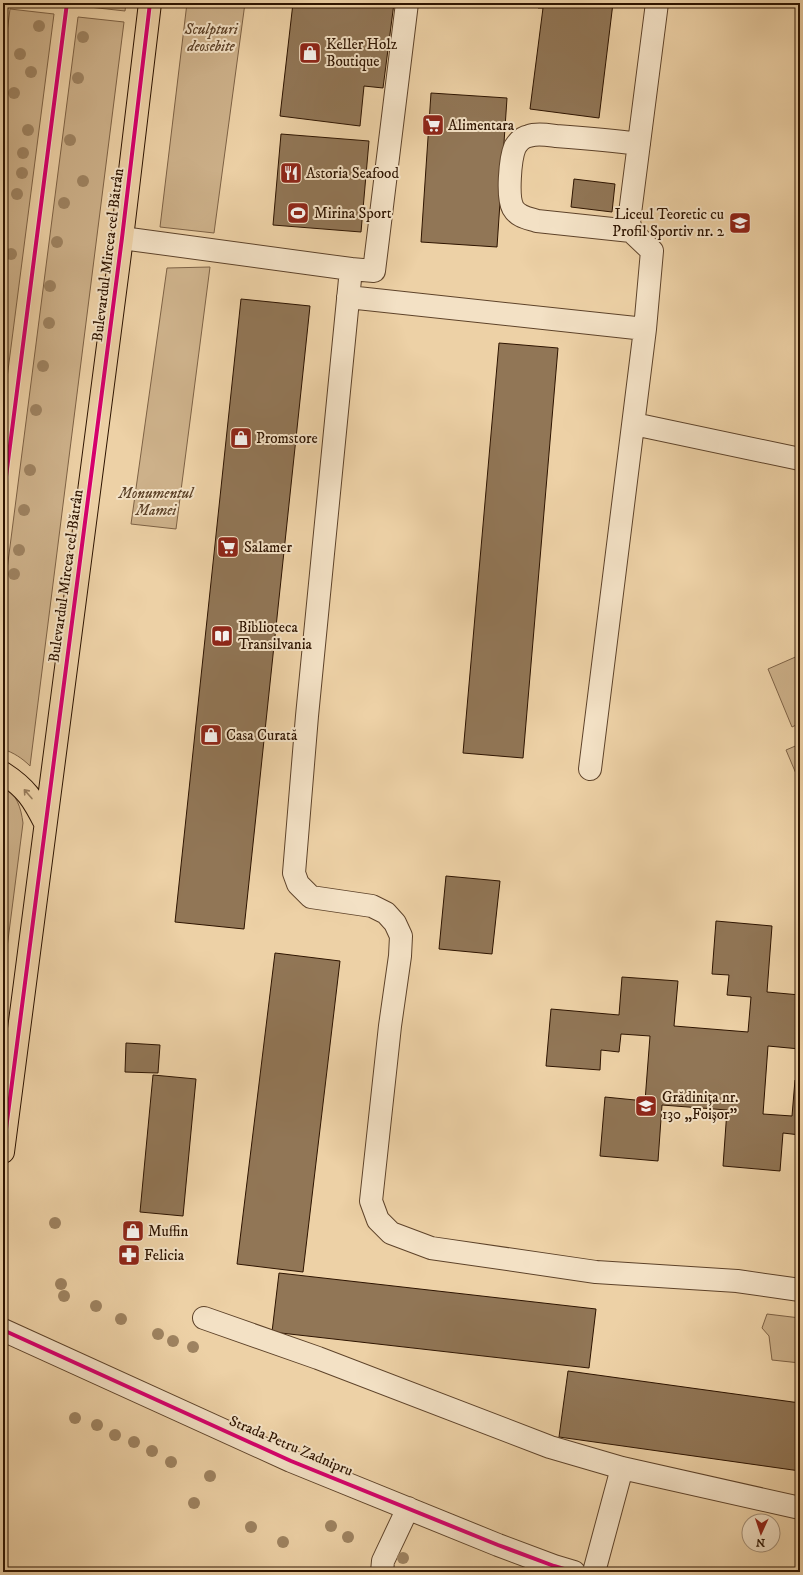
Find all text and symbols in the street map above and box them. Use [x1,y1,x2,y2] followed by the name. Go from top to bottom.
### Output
[183,20,239,56] park label: Sculpturi deosebite
[326,35,398,71] place label: Keller Holz Boutique
[297,40,323,66] shop icon: Keller Holz Boutique
[420,112,446,138] supermarket icon: Alimentara
[448,116,515,135] place label: Alimentara
[278,160,304,186] restaurant icon: Astoria Seafood
[306,164,399,183] place label: Astoria Seafood
[88,167,128,343] street label: Bulevardul Mircea cel Bătrân
[285,200,311,226] sports icon: Mirina Sport
[314,204,392,223] place label: Mirina Sport
[612,205,725,241] place label: Liceul Teoretic cu Profil Sportiv nr. 2
[727,210,753,236] school or university icon: Liceul Teoretic cu Profil Sportiv nr. 2
[228,425,254,451] shop icon: Promstore
[256,429,318,448] place label: Promstore
[118,484,195,520] park label: Monumentul Mamei
[44,488,88,664] street label: Bulevardul Mircea cel Bătrân
[215,534,241,560] supermarket icon: Salamer
[244,538,293,557] place label: Salamer
[238,618,313,654] place label: Biblioteca Transilvania
[209,623,235,649] library icon: Biblioteca Transilvania
[198,722,224,748] shop icon: Casa Curată
[226,726,298,745] place label: Casa Curată
[24,789,33,800] one-way arrow
[662,1088,739,1124] place label: Grădinița nr. 130 „Foișor”
[633,1093,659,1119] school or university icon: Grădinița nr. 130 „Foișor”
[120,1218,146,1244] shop icon: Muffin
[148,1222,188,1241] place label: Muffin
[116,1242,142,1268] pharmacy icon: Felicia
[144,1246,185,1265] place label: Felicia
[226,1411,356,1481] street label: Strada Petru Zadnipru
[741,1513,781,1553] north arrow
[756,1535,765,1549] text: N

